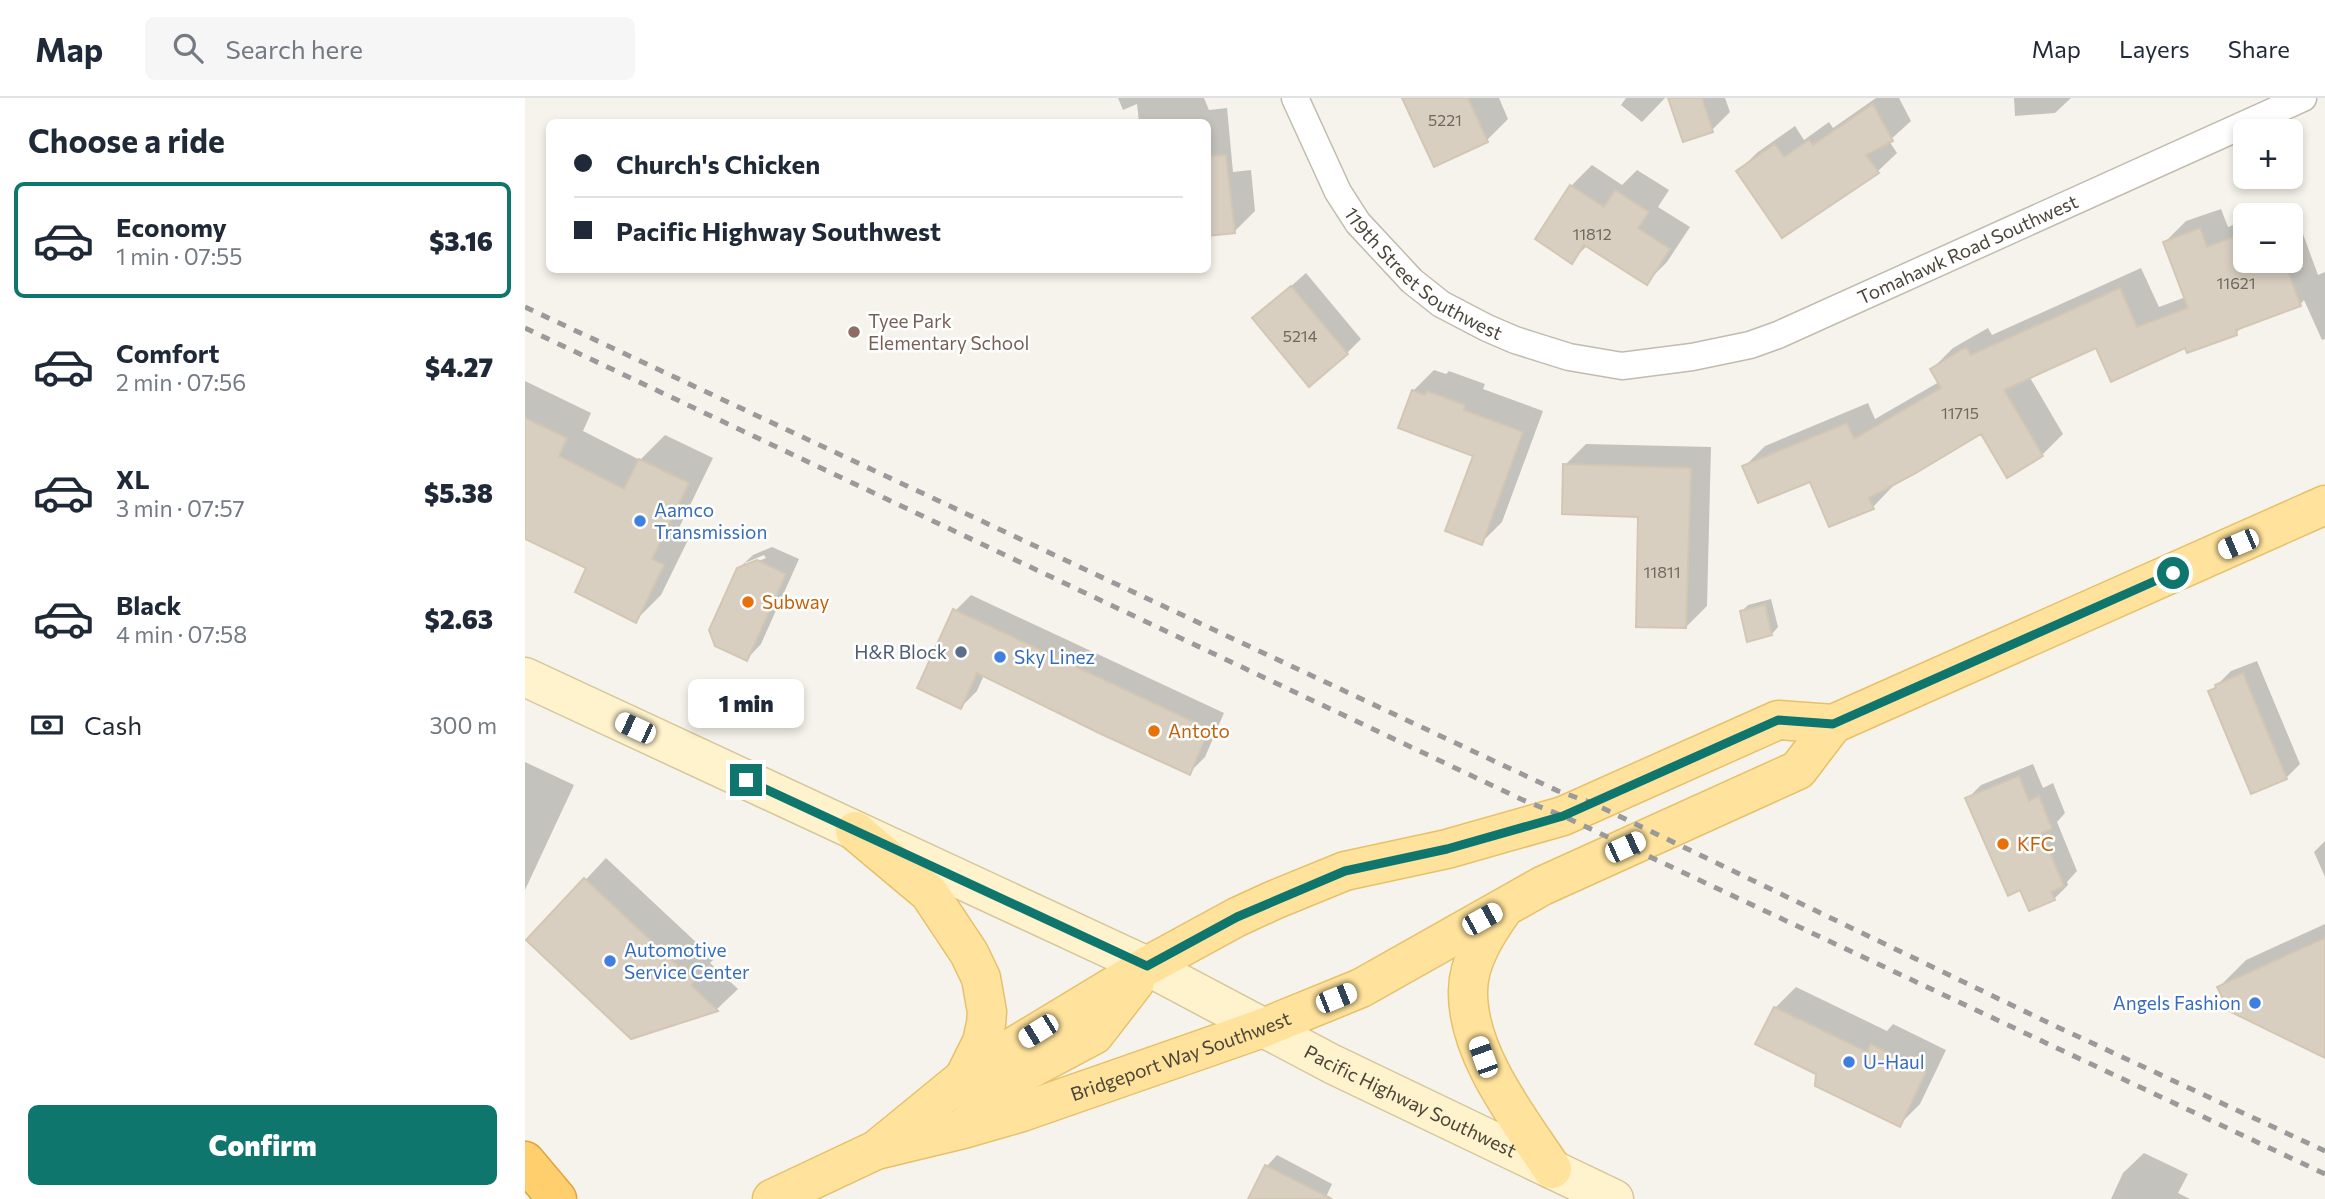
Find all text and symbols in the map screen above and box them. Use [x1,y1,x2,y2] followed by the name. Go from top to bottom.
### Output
[145,17,635,80] search box
[35,28,103,69] text: Map
[169,29,207,67] icon: search
[225,33,363,64] text: Search here
[2032,34,2081,63] text: Map
[2119,34,2190,63] text: Layers
[2228,34,2290,63] text: Share
[1428,110,1462,129] house number: 5221
[2233,119,2303,273] map controls
[2233,119,2303,189] button: +
[28,120,225,160] text: Choose a ride
[616,148,820,179] text: Church's Chicken
[1854,189,2082,309] street label: Tomahawk Road Southwest
[1340,203,1506,344] street label: 119th Street Southwest
[2233,203,2303,273] button: −
[32,209,95,272] icon: car
[116,211,227,242] text: Economy
[616,215,941,246] text: Pacific Highway Southwest
[1572,224,1612,243] house number: 11812
[429,225,493,256] text: $3.16
[116,242,243,270] text: 1 min · 07:55
[2216,273,2256,292] house number: 11621
[868,309,1029,354] place label: Tyee Park Elementary School
[846,324,862,340] marker: Tyee Park Elementary School
[1283,326,1318,345] house number: 5214
[32,335,95,398] icon: car
[116,337,219,368] text: Comfort
[425,351,493,382] text: $4.27
[116,368,246,396] text: 2 min · 07:56
[1941,403,1979,422] house number: 11715
[32,461,95,524] icon: car
[116,463,150,494] text: XL
[424,477,493,508] text: $5.38
[116,494,245,522] text: 3 min · 07:57
[654,498,767,543] place label: Aamco Transmission
[632,513,648,529] marker: Aamco Transmission
[2215,526,2262,562] car
[2157,557,2189,589] route start
[1643,562,1681,581] house number: 11811
[32,587,95,650] icon: car
[116,589,182,620] text: Black
[762,590,829,613] place label: Subway
[740,594,756,610] marker: Subway
[425,603,493,634] text: $2.63
[116,620,247,648] text: 4 min · 07:58
[854,640,947,663] place label: H&R Block
[953,644,969,660] marker: H&R Block
[1014,645,1095,668] place label: Sky Linez
[992,649,1008,665] marker: Sky Linez
[688,678,804,728] callout: 1 min
[718,689,774,717] text: 1 min
[28,706,66,744] icon: cash
[84,709,142,740] text: Cash
[612,710,659,746] car
[429,711,497,739] text: 300 m
[1168,719,1230,742] place label: Antoto
[1146,723,1162,739] marker: Antoto
[730,764,762,796] route end
[1602,829,1649,865] car
[2017,832,2054,855] place label: KFC
[1995,836,2011,852] marker: KFC
[1459,900,1506,938] car
[624,938,750,983] place label: Automotive Service Center
[602,953,618,969] marker: Automotive Service Center
[1313,980,1360,1016] car
[2113,991,2241,1014] place label: Angels Fashion
[2247,995,2263,1011] marker: Angels Fashion
[1067,1006,1294,1105] street label: Bridgeport Way Southwest
[1015,1011,1062,1051] car
[1466,1034,1501,1080] car
[1301,1040,1521,1162] street label: Pacific Highway Southwest
[1863,1050,1925,1073] place label: U-Haul
[1841,1054,1857,1070] marker: U-Haul
[28,1105,497,1185] button: Confirm

